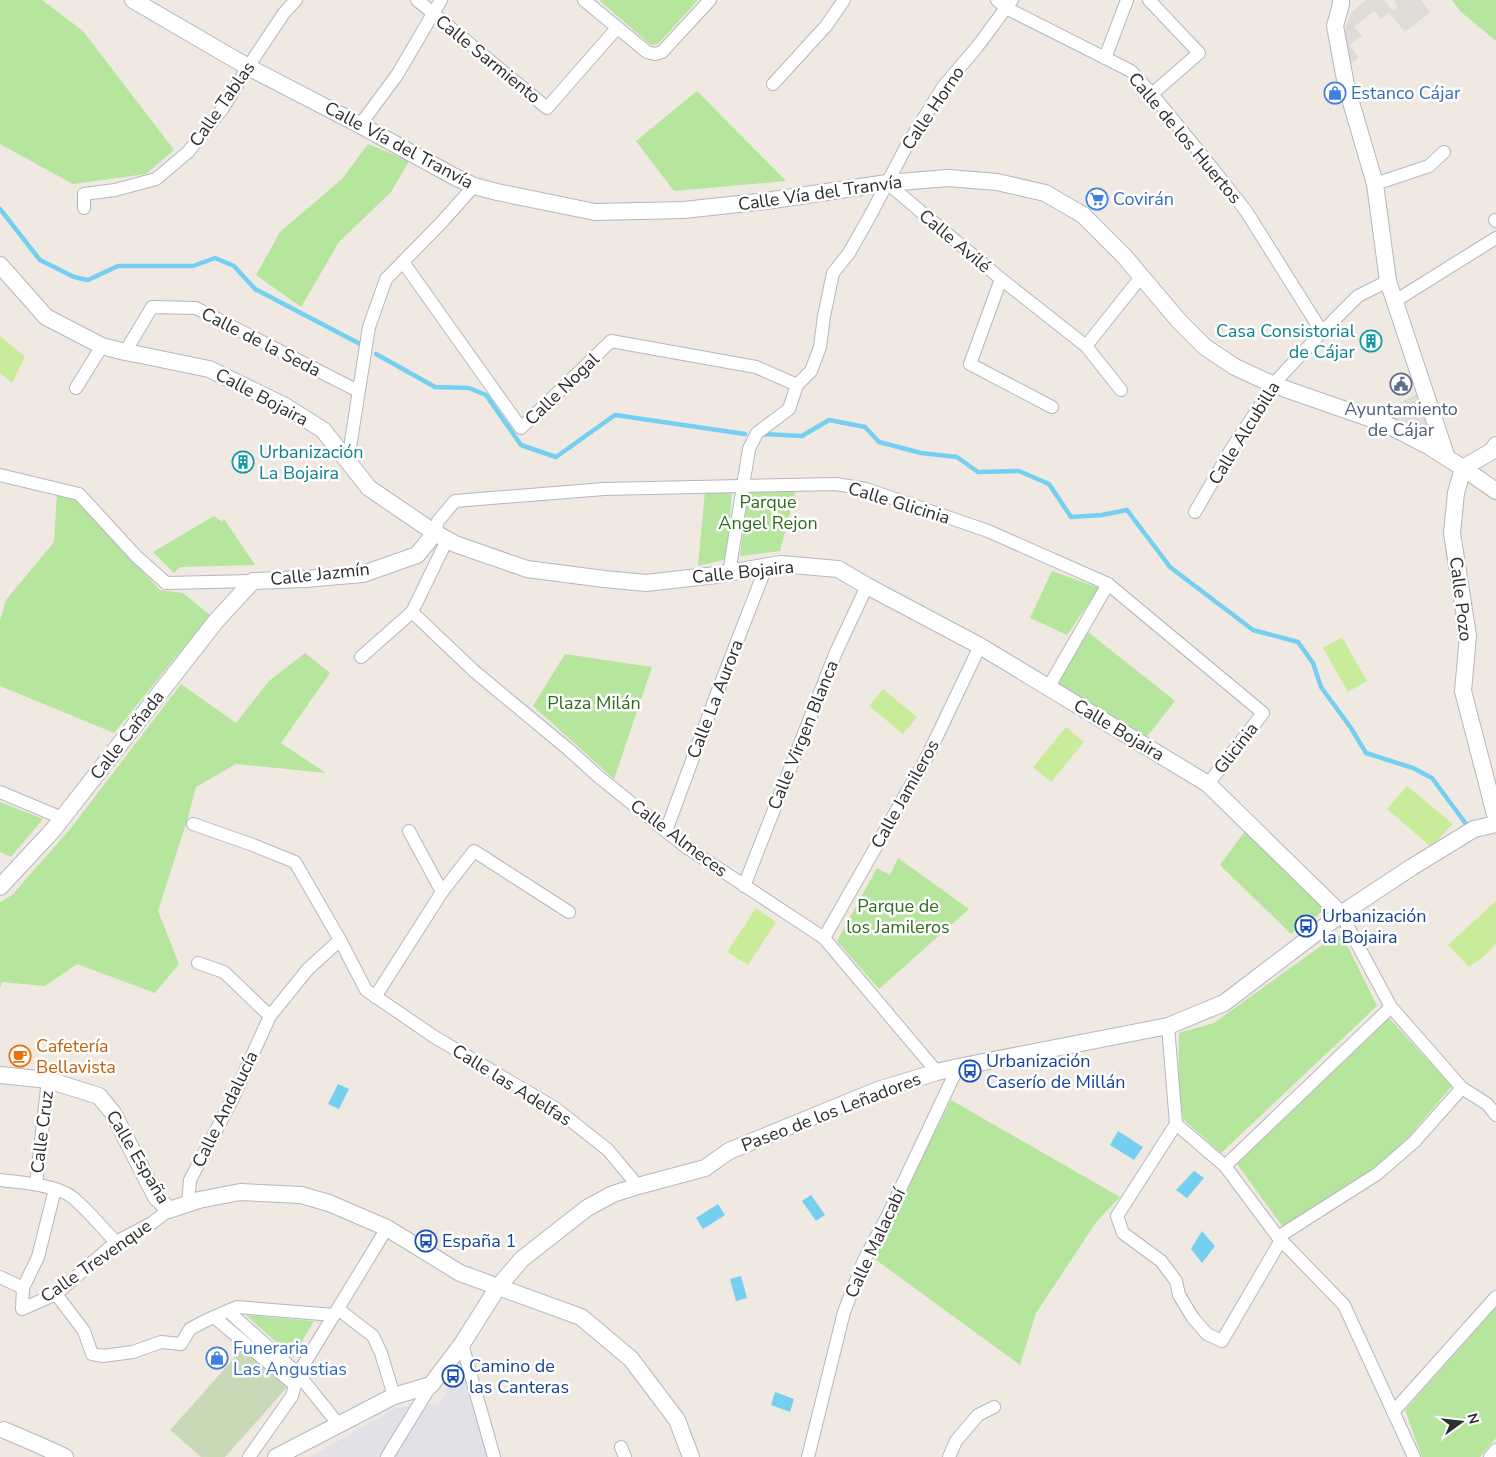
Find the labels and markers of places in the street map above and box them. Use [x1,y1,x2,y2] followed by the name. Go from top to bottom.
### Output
[1323,81,1347,105] shop icon: Estanco Cájar
[1351,81,1461,105] place label: Estanco Cájar
[1085,187,1109,211] supermarket icon: Covirán
[1113,187,1174,211] place label: Covirán
[1216,319,1356,364] place label: Casa Consistorial de Cájar
[1359,329,1383,353] building icon: Casa Consistorial de Cájar
[1389,372,1413,396] public building icon: Ayuntamiento de Cájar
[1344,397,1458,442] place label: Ayuntamiento de Cájar
[259,440,364,485] place label: Urbanización La Bojaira
[231,450,255,474] building icon: Urbanización La Bojaira
[1322,904,1427,949] place label: Urbanización la Bojaira
[1294,914,1318,938] bus stop icon: Urbanización la Bojaira
[36,1034,116,1079] place label: Cafetería Bellavista
[8,1044,32,1068] cafe icon: Cafetería Bellavista
[986,1049,1126,1094] place label: Urbanización Caserío de Millán
[958,1059,982,1083] bus stop icon: Urbanización Caserío de Millán
[414,1229,438,1253] bus stop icon: España 1
[442,1229,516,1253] place label: España 1
[233,1336,347,1381] place label: Funeraria Las Angustias
[205,1346,229,1370] shop icon: Funeraria Las Angustias
[469,1354,569,1399] place label: Camino de las Canteras
[441,1364,465,1388] bus stop icon: Camino de las Canteras

